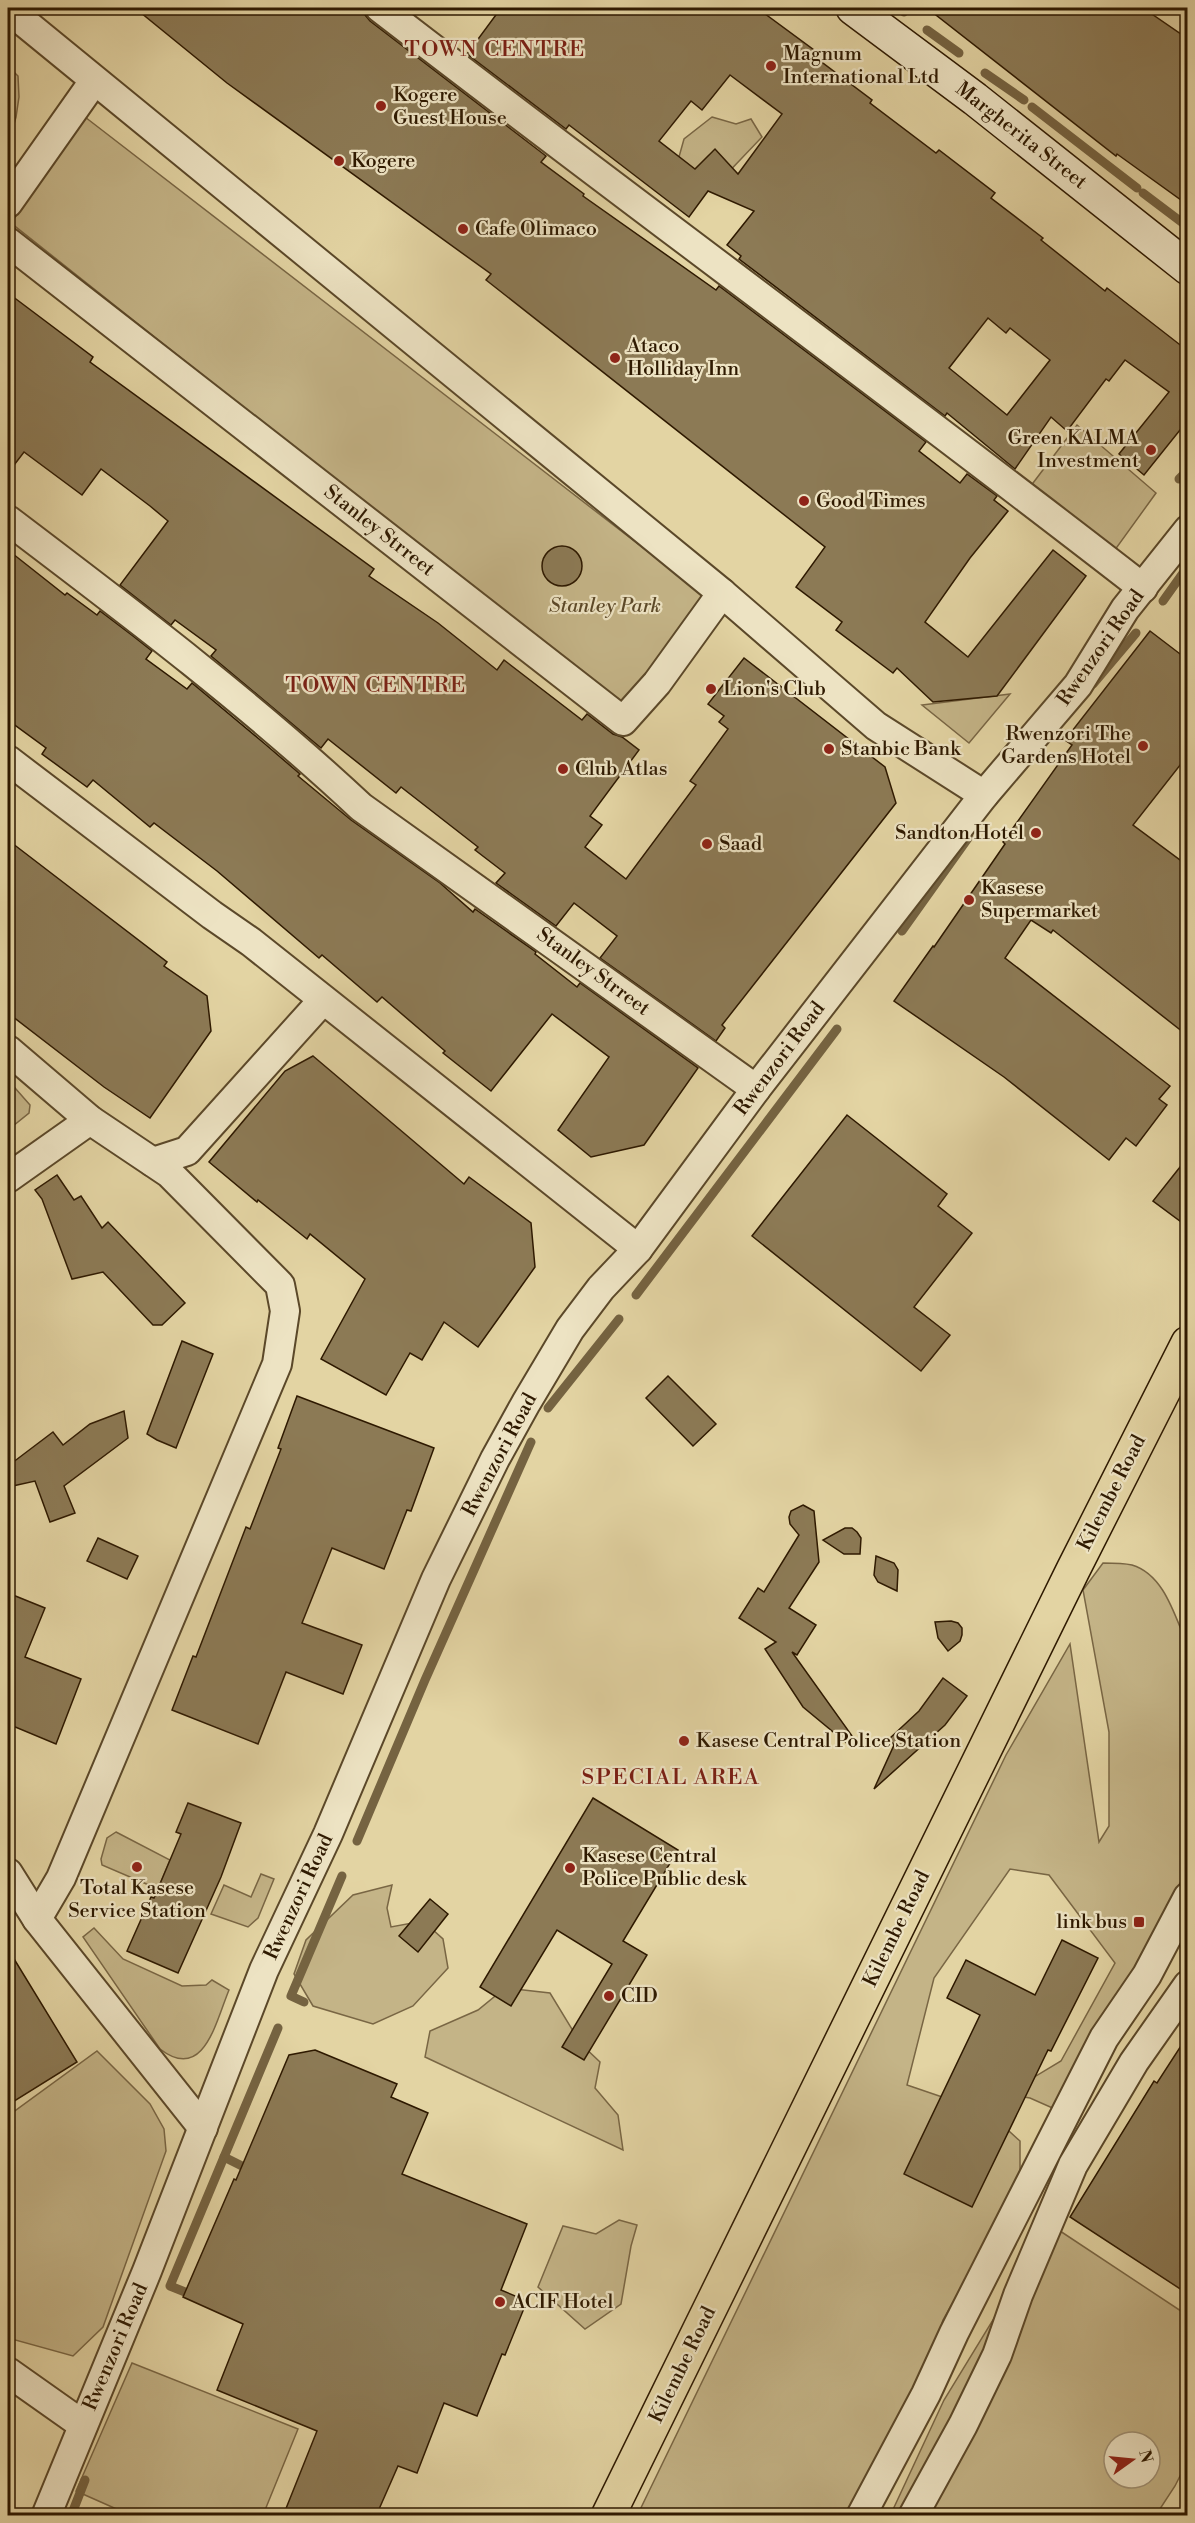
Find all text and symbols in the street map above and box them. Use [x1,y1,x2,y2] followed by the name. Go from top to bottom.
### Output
[404,36,586,63] district label: TOWN CENTRE
[783,42,940,90] place label: Magnum International Ltd
[764,59,778,73] marker: Magnum International Ltd
[950,77,1092,195] street label: Margherita Street
[393,83,507,131] place label: Kogere Guest House
[374,99,388,113] marker: Kogere Guest House
[351,149,415,174] place label: Kogere
[332,154,346,168] marker: Kogere
[475,217,597,242] place label: Cafe Olimaco
[456,222,470,236] marker: Cafe Olimaco
[626,334,739,382] place label: Ataco Holliday Inn
[608,351,622,365] marker: Ataco Holliday Inn
[1007,426,1140,474] place label: Green KALMA Investment
[1144,443,1158,457] marker: Green KALMA Investment
[318,480,440,582] street label: Stanley Strreet
[816,489,926,514] place label: Good Times
[797,494,811,508] marker: Good Times
[1052,585,1151,711] street label: Rwenzori Road
[549,594,661,619] park label: Stanley Park
[285,672,467,699] district label: TOWN CENTRE
[723,677,826,702] place label: Lion's Club
[704,682,718,696] marker: Lion's Club
[1001,722,1131,770] place label: Rwenzori The Gardens Hotel
[841,737,962,762] place label: Stanbic Bank
[1136,739,1150,753] marker: Rwenzori The Gardens Hotel
[822,742,836,756] marker: Stanbic Bank
[575,757,667,782] place label: Club Atlas
[556,762,570,776] marker: Club Atlas
[895,821,1024,846] place label: Sandton Hotel
[1029,826,1043,840] marker: Sandton Hotel
[719,832,763,857] place label: Saad
[700,837,714,851] marker: Saad
[981,876,1098,924] place label: Kasese Supermarket
[962,893,976,907] marker: Kasese Supermarket
[531,922,655,1022] street label: Stanley Strreet
[729,997,831,1121] street label: Rwenzori Road
[457,1388,543,1521] street label: Rwenzori Road
[1072,1430,1152,1555] street label: Kilembe Road
[696,1729,961,1754] place label: Kasese Central Police Station
[677,1734,691,1748] marker: Kasese Central Police Station
[582,1764,760,1791] district label: SPECIAL AREA
[259,1829,339,1964] street label: Rwenzori Road
[582,1844,748,1892] place label: Kasese Central Police Public desk
[130,1860,144,1874] marker: Total Kasese Service Station
[563,1861,577,1875] marker: Kasese Central Police Public desk
[858,1866,936,1991] street label: Kilembe Road
[68,1876,206,1924] place label: Total Kasese Service Station
[1056,1910,1127,1935] place label: link bus
[1132,1915,1146,1929] marker: link bus
[621,1984,658,2009] place label: CID
[602,1989,616,2003] marker: CID
[78,2279,154,2415] street label: Rwenzori Road
[511,2290,613,2315] place label: ACIF Hotel
[493,2295,507,2309] marker: ACIF Hotel
[644,2302,722,2427] street label: Kilembe Road
[1102,2430,1162,2490] north arrow
[1134,2448,1157,2465] text: N

